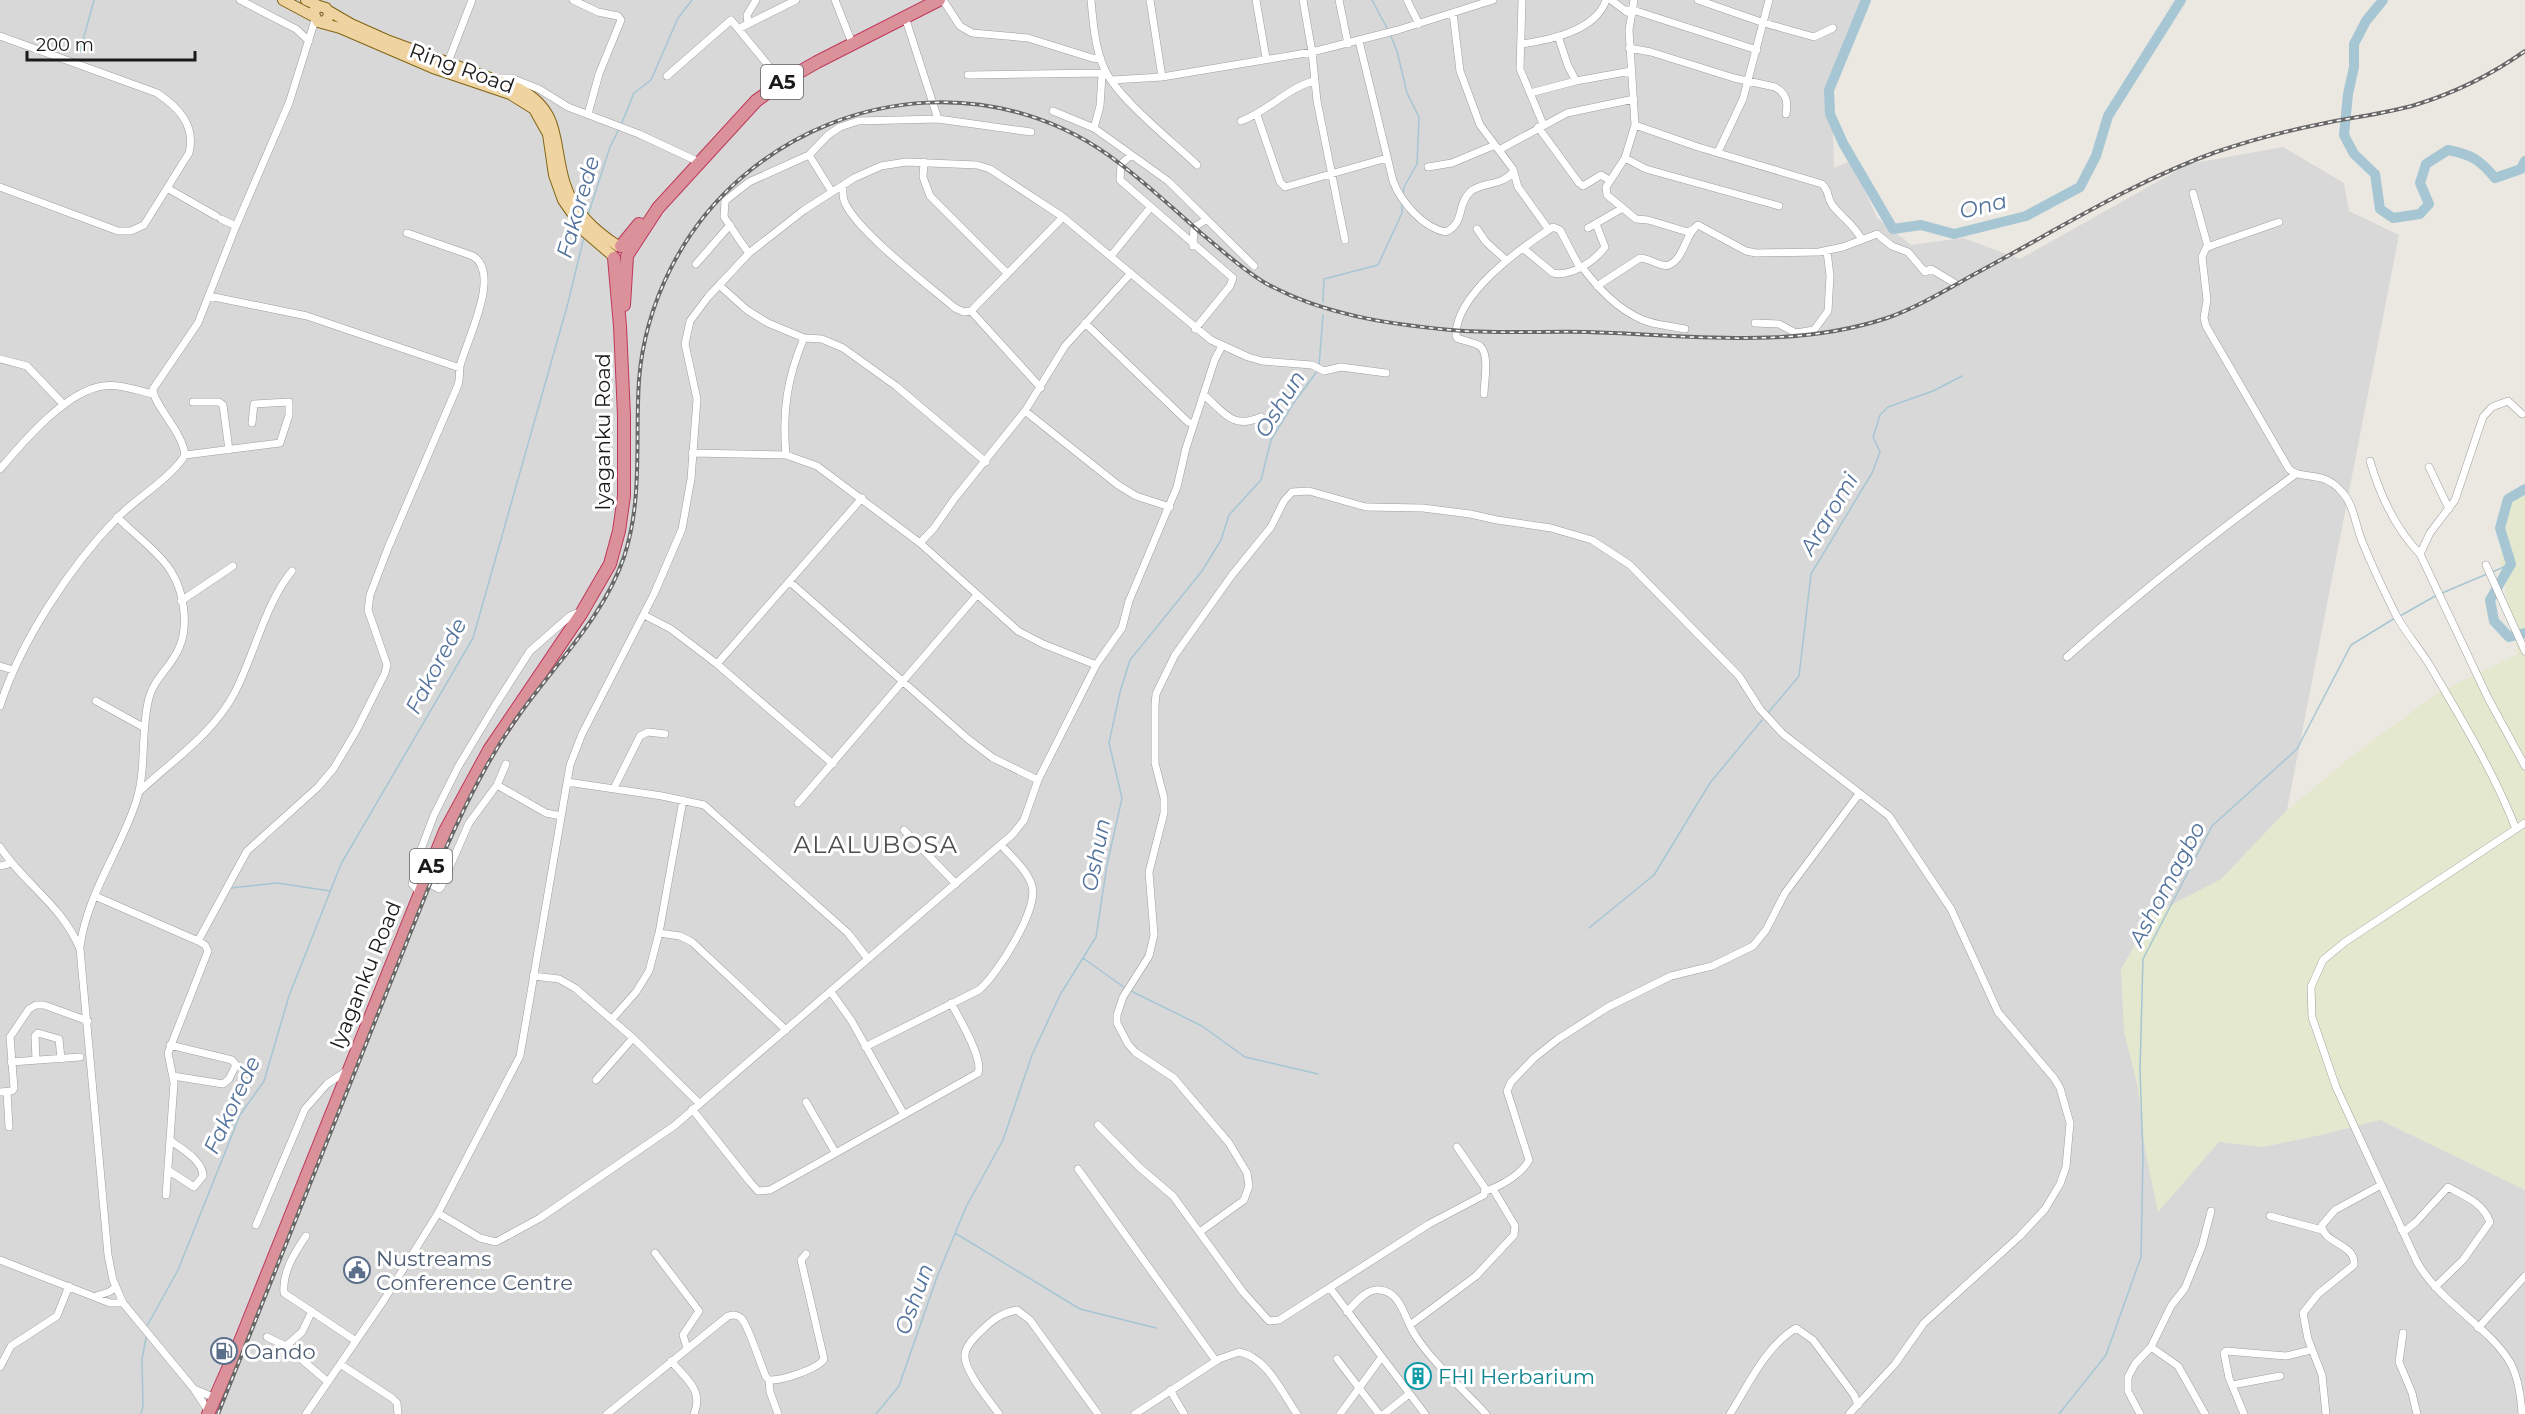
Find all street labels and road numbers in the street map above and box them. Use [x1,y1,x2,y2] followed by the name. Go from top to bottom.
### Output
[406,37,518,99] street label: Ring Road
[761,65,803,99] road number: A5
[590,353,615,511] street label: Iyaganku Road
[410,849,452,883] road number: A5
[324,897,406,1053] street label: Iyaganku Road

